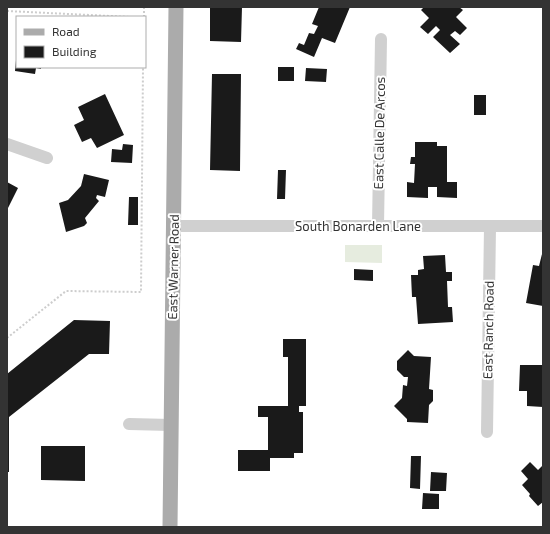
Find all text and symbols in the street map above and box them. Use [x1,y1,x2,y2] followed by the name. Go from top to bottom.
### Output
[16,16,146,68] legend
[52,24,80,38] text: Road
[52,44,97,58] text: Building
[370,77,388,189] street label: East Calle De Arcos
[164,214,182,320] street label: East Warner Road
[295,218,421,234] street label: South Bonarden Lane
[479,281,497,379] street label: East Ranch Road

